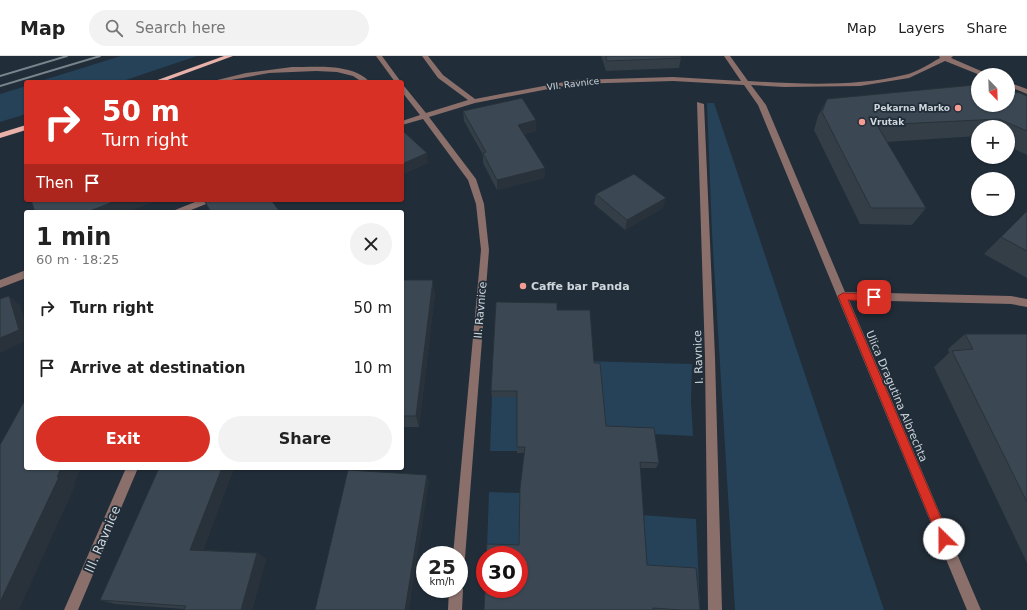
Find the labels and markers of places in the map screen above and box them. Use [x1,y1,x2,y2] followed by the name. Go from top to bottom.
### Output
[874,103,950,113] place label: Pekarna Marko
[953,103,963,113] marker: Pekarna Marko
[857,117,867,127] marker: Vrutak
[870,117,905,127] place label: Vrutak
[531,280,630,293] place label: Caffe bar Panda
[857,280,891,314] pin
[518,281,528,291] marker: Caffe bar Panda

